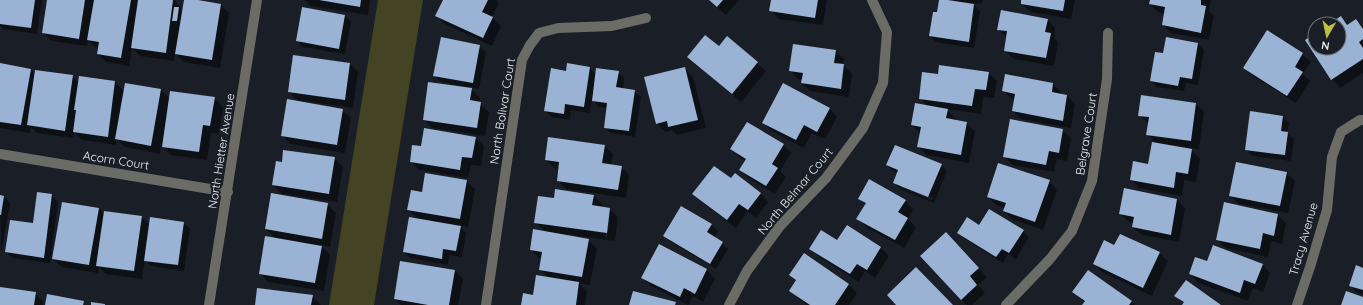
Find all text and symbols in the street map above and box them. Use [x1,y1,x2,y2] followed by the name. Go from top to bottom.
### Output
[1307,16,1347,56] north arrow
[1320,38,1331,53] text: N
[486,57,518,165] street label: North Bolivar Court
[204,92,238,210] street label: North Hietter Avenue
[1072,92,1100,176] street label: Belgrave Court
[754,144,836,238] street label: North Belmar Court
[82,147,150,173] street label: Acorn Court
[1285,200,1321,277] street label: Tracy Avenue

